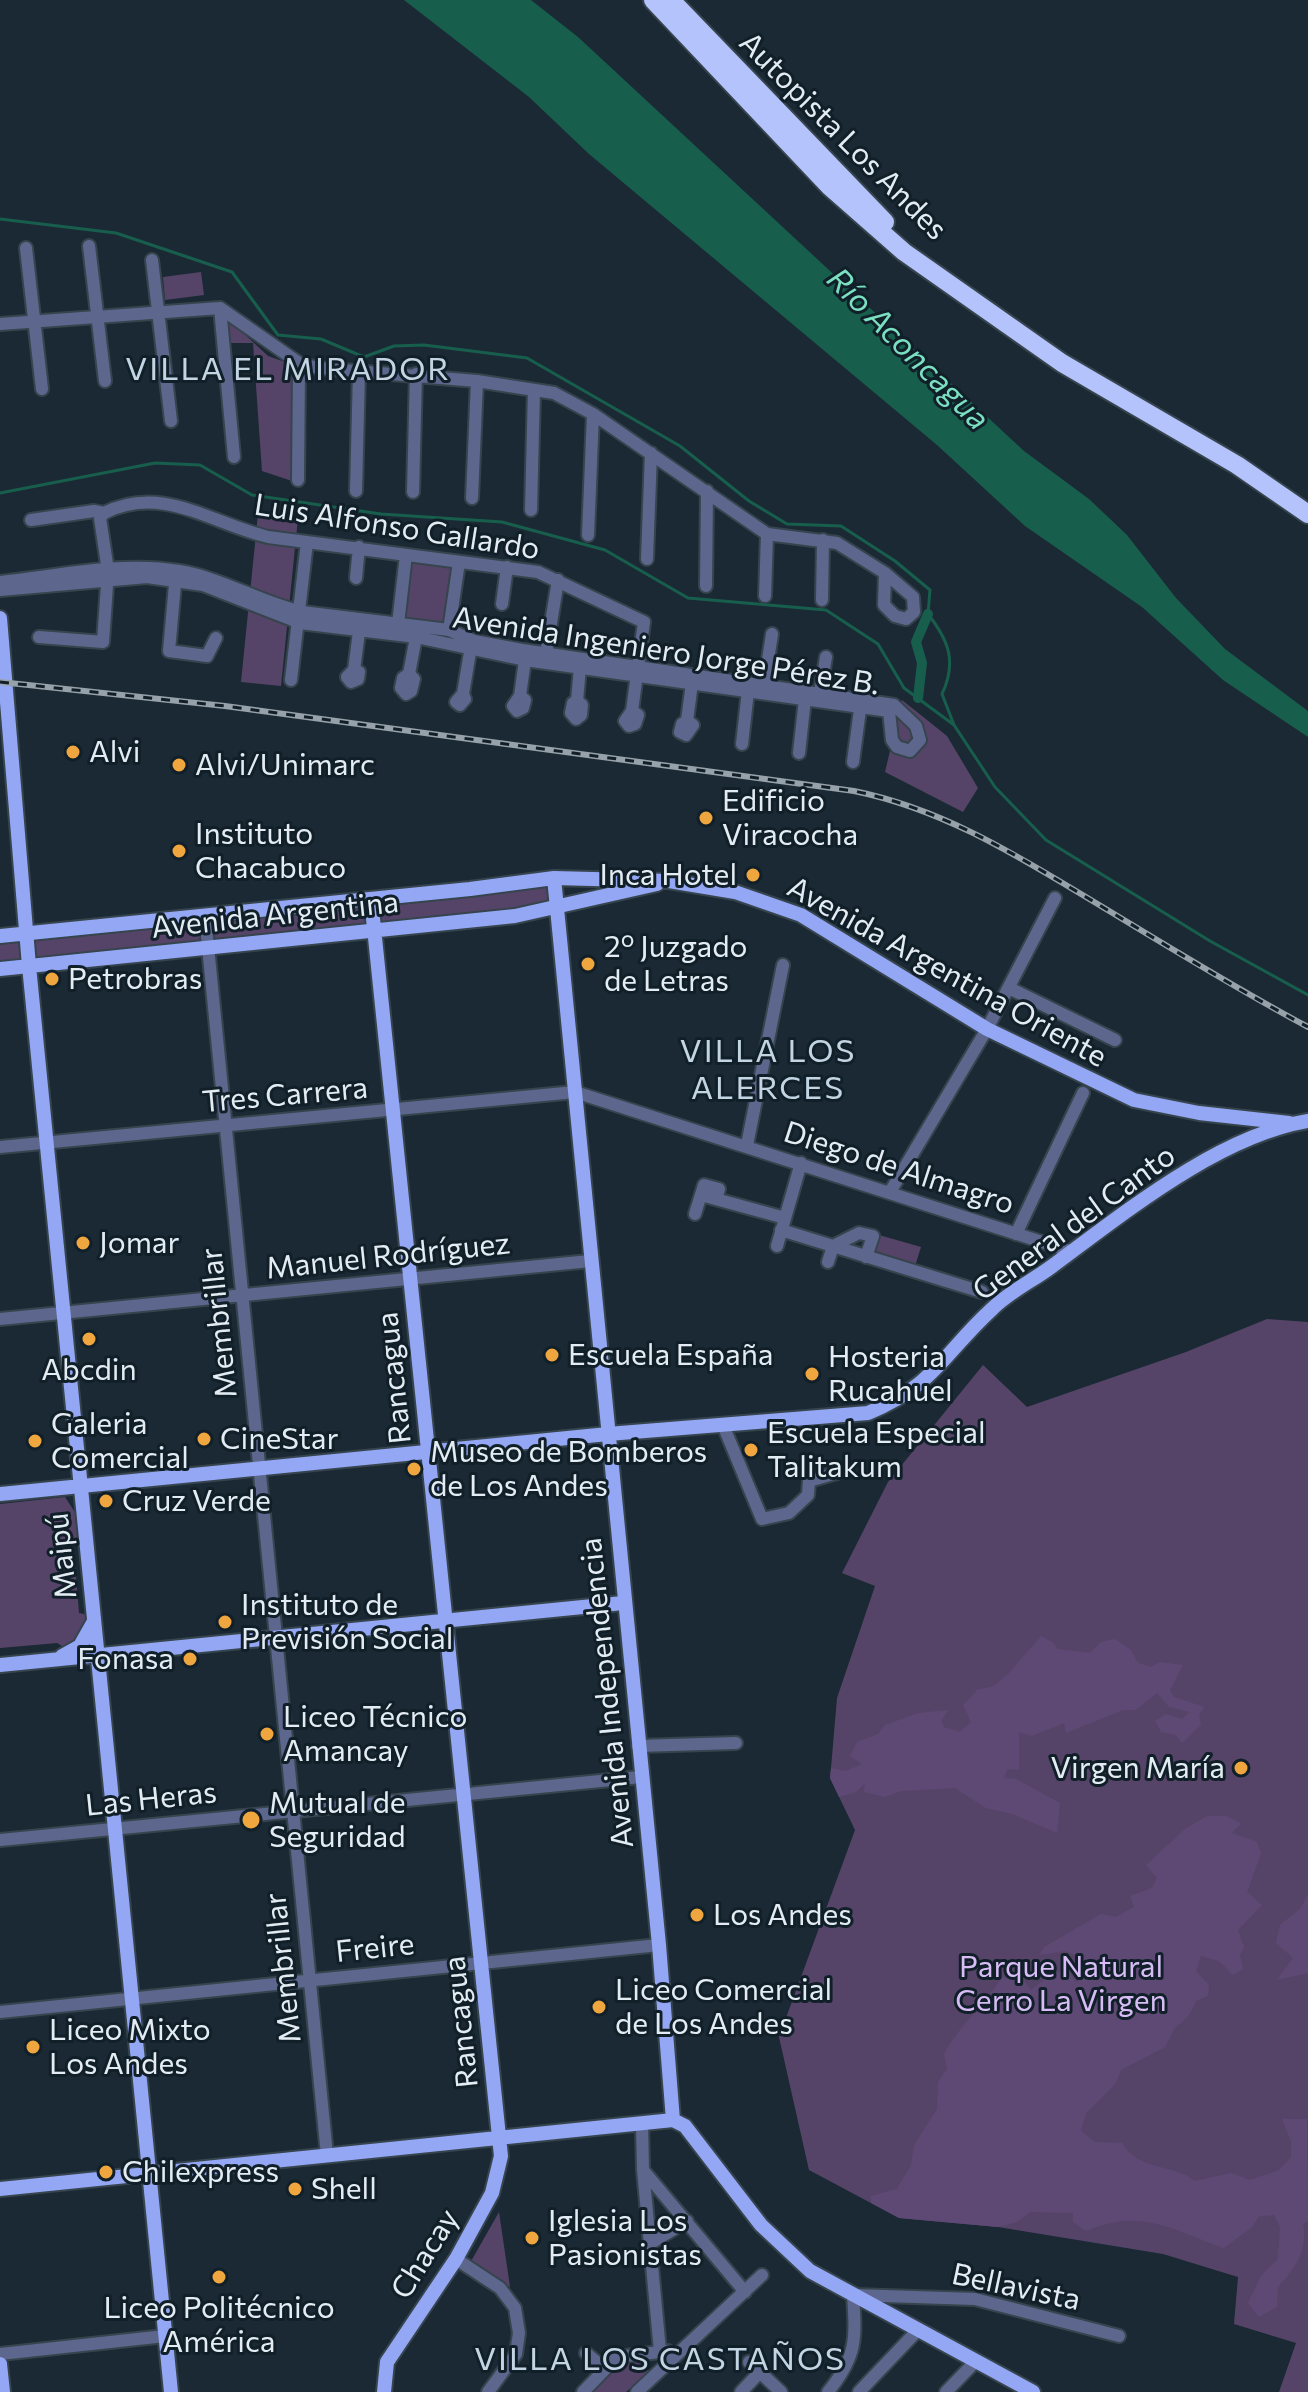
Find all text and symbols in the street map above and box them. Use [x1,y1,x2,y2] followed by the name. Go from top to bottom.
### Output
[732,25,954,247] street label: Autopista Los Andes
[819,260,997,438] water label: Río Aconcagua
[125,350,451,388] district label: VILLA EL MIRADOR
[252,487,542,567] street label: Luis Alfonso Gallardo
[450,599,882,703] street label: Avenida Ingeniero Jorge Pérez B.
[89,734,140,770] place label: Alvi
[64,743,82,761] marker: Alvi
[195,747,375,783] place label: Alvi/Unimarc
[170,756,188,774] marker: Alvi/Unimarc
[722,783,858,854] place label: Edificio Viracocha
[697,809,715,827] marker: Edificio Viracocha
[195,816,346,886] place label: Instituto Chacabuco
[170,842,188,860] marker: Instituto Chacabuco
[599,857,737,893] place label: Inca Hotel
[744,866,762,884] marker: Inca Hotel
[781,869,1113,1075] street label: Avenida Argentina Oriente
[150,884,400,946] street label: Avenida Argentina
[604,929,747,1000] place label: 2º Juzgado de Letras
[579,955,597,973] marker: 2º Juzgado de Letras
[68,961,202,997] place label: Petrobras
[43,970,61,988] marker: Petrobras
[680,1032,856,1107] district label: VILLA LOS ALERCES
[201,1070,369,1120] street label: Tres Carrera
[779,1114,1019,1222] street label: Diego de Almagro
[966,1137,1182,1309] street label: General del Canto
[99,1225,180,1261] place label: Jomar
[264,1225,512,1287] street label: Manuel Rodríguez
[74,1234,92,1252] marker: Jomar
[193,1246,245,1400] street label: Membrillar
[369,1310,419,1446] street label: Rancagua
[80,1330,98,1348] marker: Abcdin
[568,1337,774,1373] place label: Escuela España
[828,1339,953,1410] place label: Hosteria Rucahuel
[543,1346,561,1364] marker: Escuela España
[41,1352,137,1388] place label: Abcdin
[803,1365,821,1383] marker: Hosteria Rucahuel
[51,1406,189,1476] place label: Galeria Comercial
[767,1415,986,1486] place label: Escuela Especial Talitakum
[220,1421,339,1457] place label: CineStar
[195,1430,213,1448] marker: CineStar
[26,1432,44,1450] marker: Galeria Comercial
[430,1434,707,1504] place label: Museo de Bomberos de Los Andes
[742,1441,760,1459] marker: Escuela Especial Talitakum
[405,1460,423,1478] marker: Museo de Bomberos de Los Andes
[122,1483,271,1519] place label: Cruz Verde
[97,1492,115,1510] marker: Cruz Verde
[40,1511,84,1601] street label: Maipú
[573,1536,641,1850] street label: Avenida Independencia
[241,1587,453,1658] place label: Instituto de Previsión Social
[216,1613,234,1631] marker: Instituto de Previsión Social
[77,1641,174,1677] place label: Fonasa
[181,1650,199,1668] marker: Fonasa
[283,1699,467,1770] place label: Liceo Técnico Amancay
[258,1725,276,1743] marker: Liceo Técnico Amancay
[1050,1750,1225,1786] place label: Virgen María
[1232,1759,1250,1777] marker: Virgen María
[84,1774,218,1824] street label: Las Heras
[269,1785,406,1856] place label: Mutual de Seguridad
[240,1809,262,1831] marker: Mutual de Seguridad
[257,1891,309,2045] street label: Membrillar
[713,1897,852,1933] place label: Los Andes
[688,1906,706,1924] marker: Los Andes
[334,1926,416,1970] street label: Freire
[955,1949,1167,2020] park label: Parque Natural Cerro La Virgen
[436,1954,486,2090] street label: Rancagua
[615,1972,832,2042] place label: Liceo Comercial de Los Andes
[590,1998,608,2016] marker: Liceo Comercial de Los Andes
[49,2012,211,2082] place label: Liceo Mixto Los Andes
[24,2038,42,2056] marker: Liceo Mixto Los Andes
[122,2154,279,2190] place label: Chilexpress
[97,2163,115,2181] marker: Chilexpress
[311,2171,377,2207] place label: Shell
[286,2180,304,2198] marker: Shell
[383,2202,467,2306] street label: Chacay
[548,2203,702,2274] place label: Iglesia Los Pasionistas
[523,2229,541,2247] marker: Iglesia Los Pasionistas
[948,2256,1084,2318] street label: Bellavista
[210,2268,228,2286] marker: Liceo Politécnico América
[103,2290,335,2360] place label: Liceo Politécnico América
[474,2340,846,2378] district label: VILLA LOS CASTAÑOS

